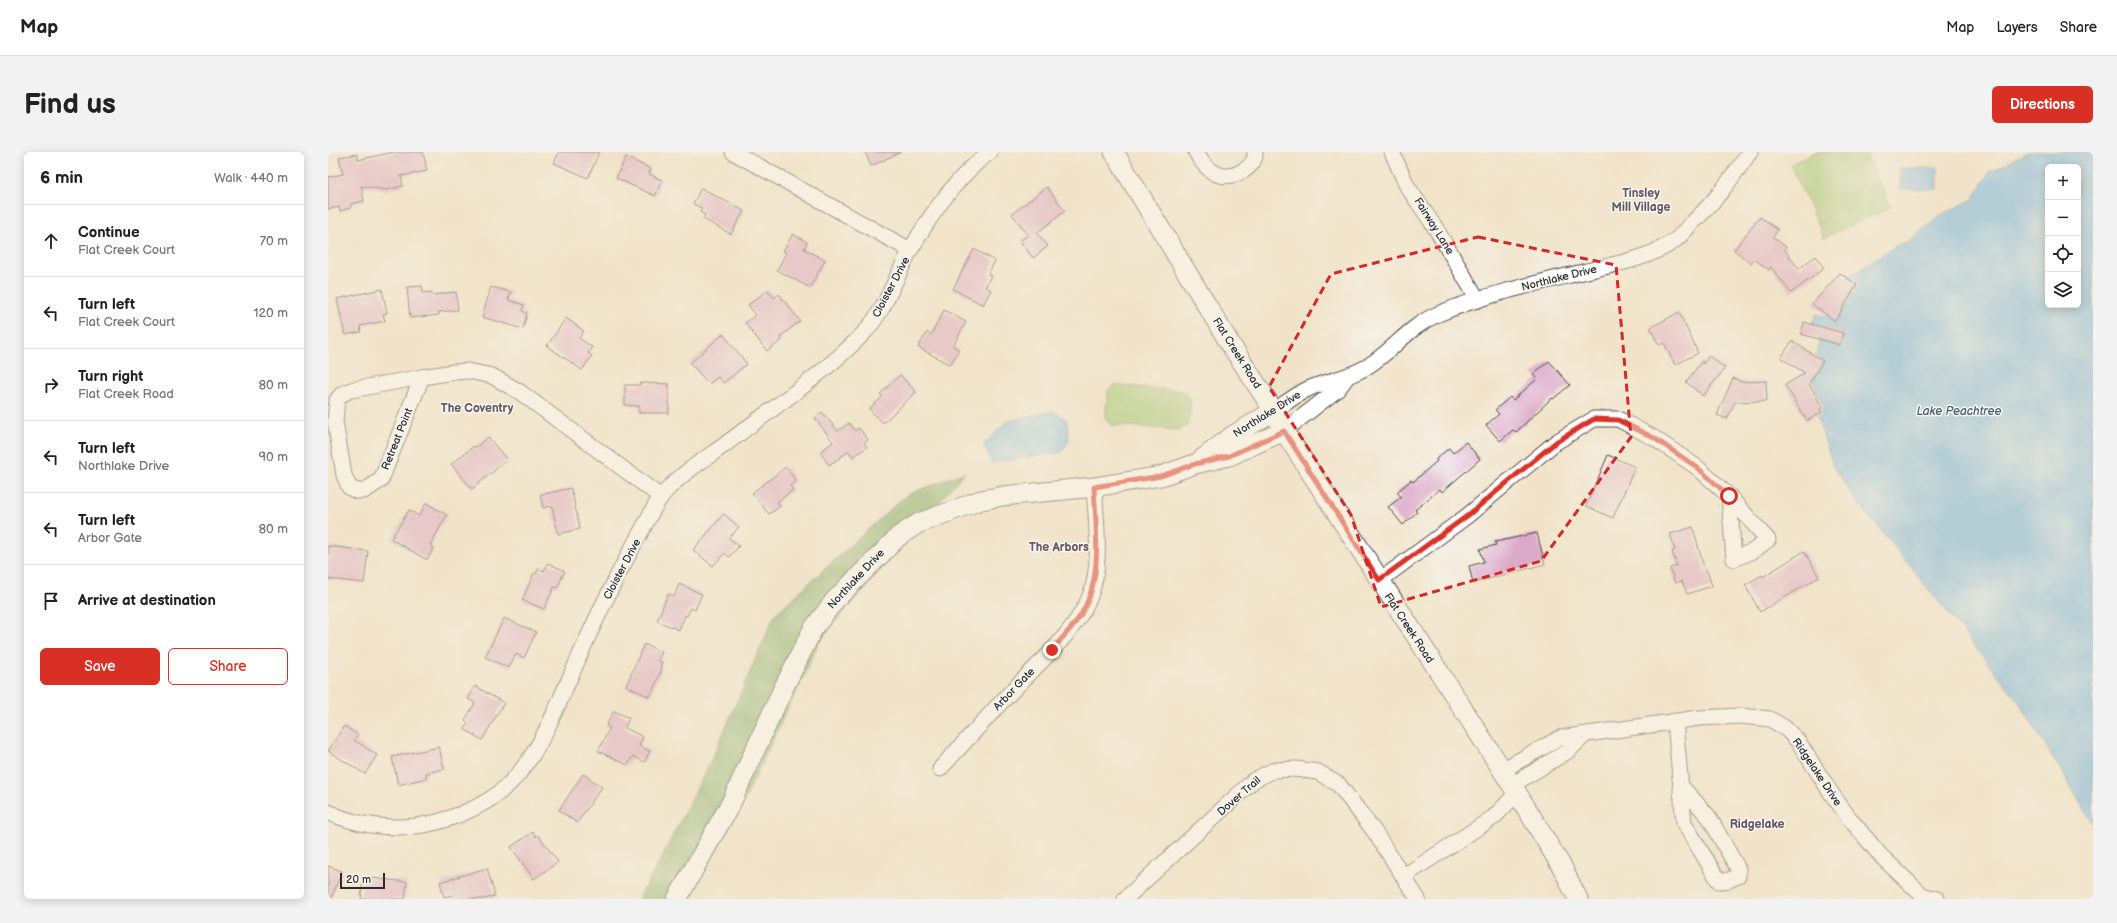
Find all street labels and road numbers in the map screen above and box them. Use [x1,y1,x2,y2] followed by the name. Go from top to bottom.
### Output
[1411,195,1457,257] street label: Fairway Lane
[870,254,913,320] street label: Cloister Drive
[1520,262,1599,294] street label: Northlake Drive
[1210,315,1264,391] street label: Flat Creek Road
[1231,388,1304,440] street label: Northlake Drive
[379,406,416,472] street label: Retreat Point
[601,536,644,602] street label: Cloister Drive
[825,546,887,612] street label: Northlake Drive
[1381,590,1437,666] street label: Flat Creek Road
[991,665,1038,713] street label: Arbor Gate
[1790,736,1845,809] street label: Ridgelake Drive
[1215,774,1263,818] street label: Dover Trail

